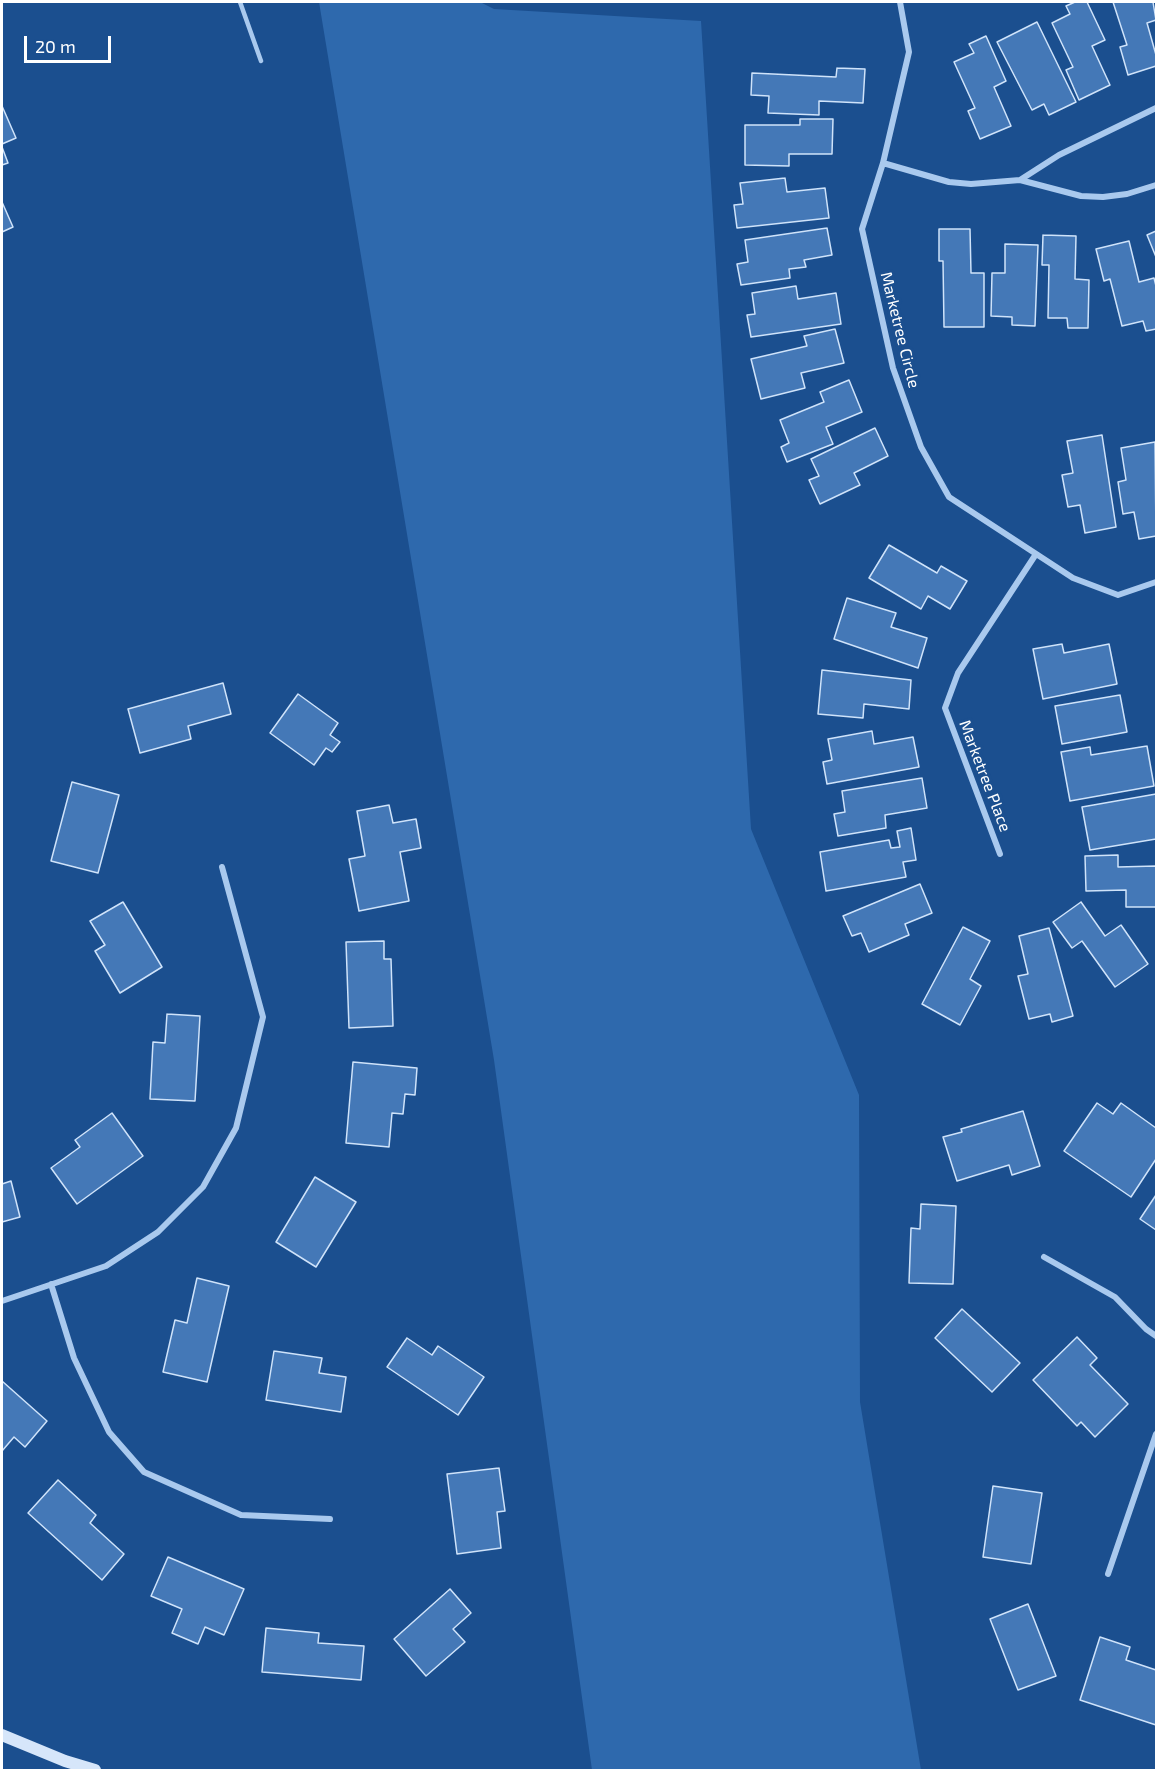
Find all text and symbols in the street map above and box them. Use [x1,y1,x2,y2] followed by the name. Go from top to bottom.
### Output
[27,24,114,62] scale bar
[35,35,76,57] text: 20 m
[876,270,924,390] street label: Marketree Circle
[955,717,1015,835] street label: Marketree Place

